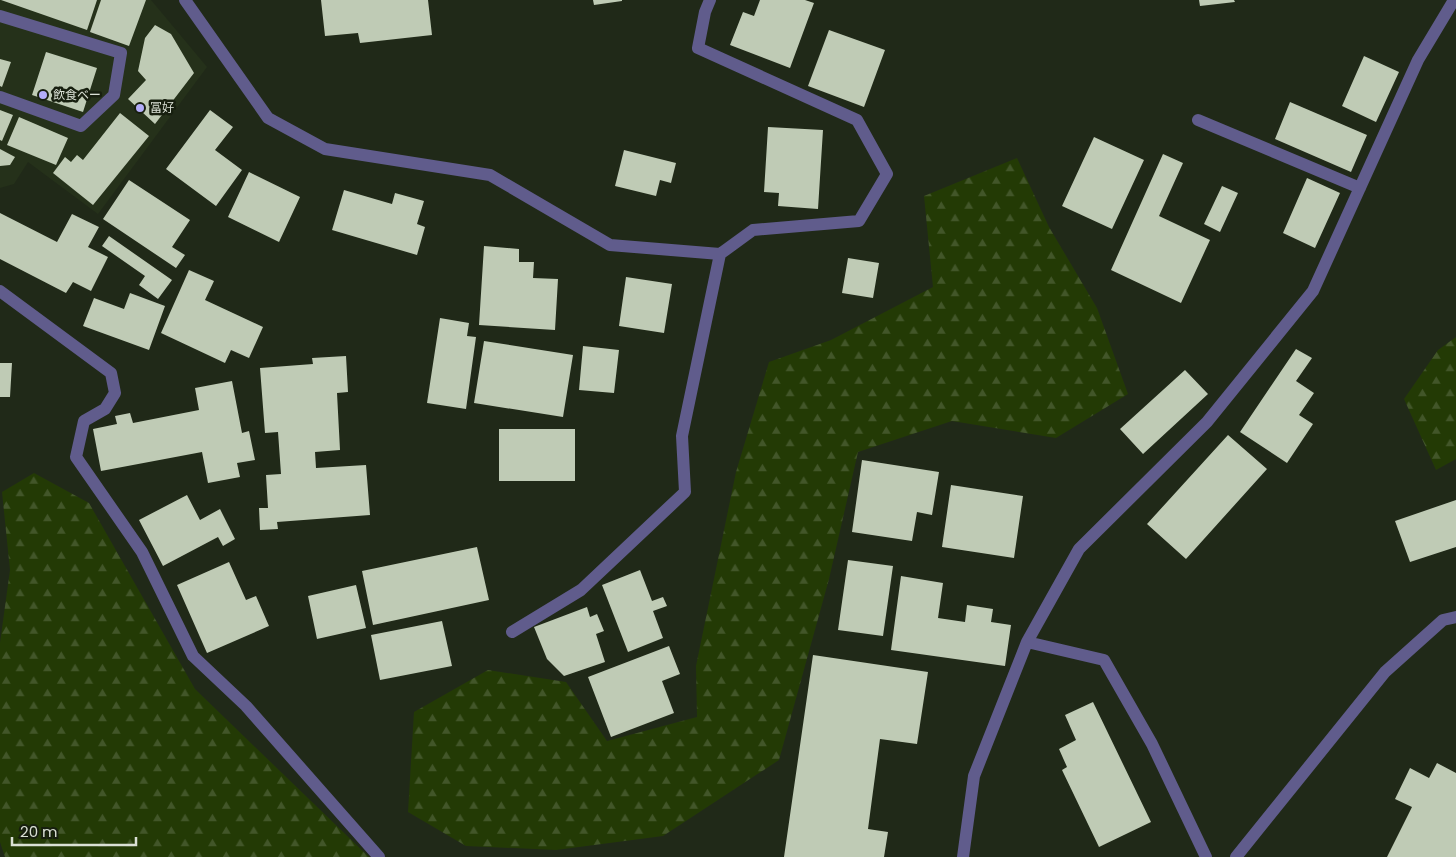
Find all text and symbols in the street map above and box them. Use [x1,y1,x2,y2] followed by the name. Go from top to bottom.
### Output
[53,86,101,103] place label: 飲食ベー
[37,89,49,101] marker: 飲食ベー
[150,99,174,116] place label: 冨好
[134,102,146,114] marker: 冨好
[12,814,136,846] scale bar
[20,821,58,842] text: 20 m

